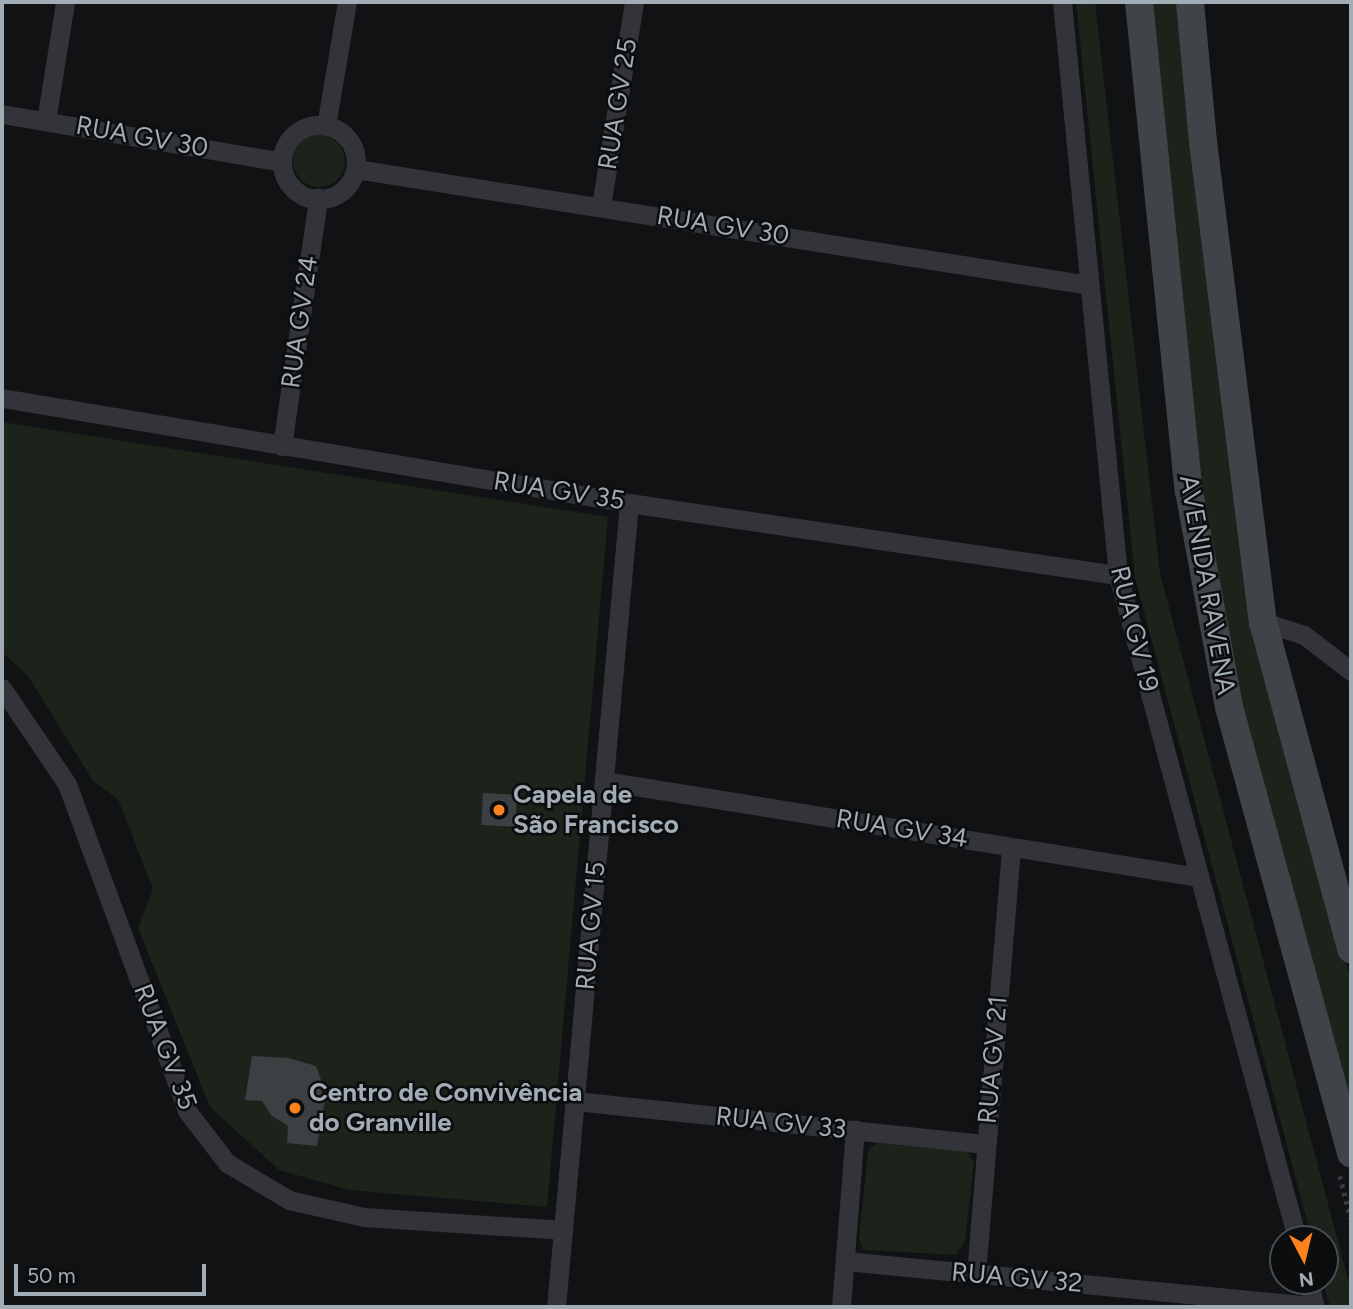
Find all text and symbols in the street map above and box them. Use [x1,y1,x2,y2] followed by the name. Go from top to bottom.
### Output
[592,36,644,172] street label: RUA GV 25
[73,110,211,164] street label: RUA GV 30
[655,200,791,252] street label: RUA GV 30
[275,254,325,390] street label: RUA GV 24
[491,465,627,517] street label: RUA GV 35
[1172,473,1242,697] street label: AVENIDA RAVENA
[1103,563,1165,695] street label: RUA GV 19
[513,779,679,840] place label: Capela de São Francisco
[491,802,507,818] marker: Capela de São Francisco
[834,803,970,855] street label: RUA GV 34
[570,861,612,991] street label: RUA GV 15
[127,980,203,1114] street label: RUA GV 35
[972,995,1014,1125] street label: RUA GV 21
[309,1077,582,1138] place label: Centro de Convivência do Granville
[287,1100,303,1116] marker: Centro de Convivência do Granville
[714,1101,848,1145] street label: RUA GV 33
[1269,1225,1339,1295] north arrow
[18,1250,210,1294] scale bar
[950,1257,1084,1299] street label: RUA GV 32
[27,1263,76,1288] text: 50 m
[1298,1267,1315,1292] text: N

